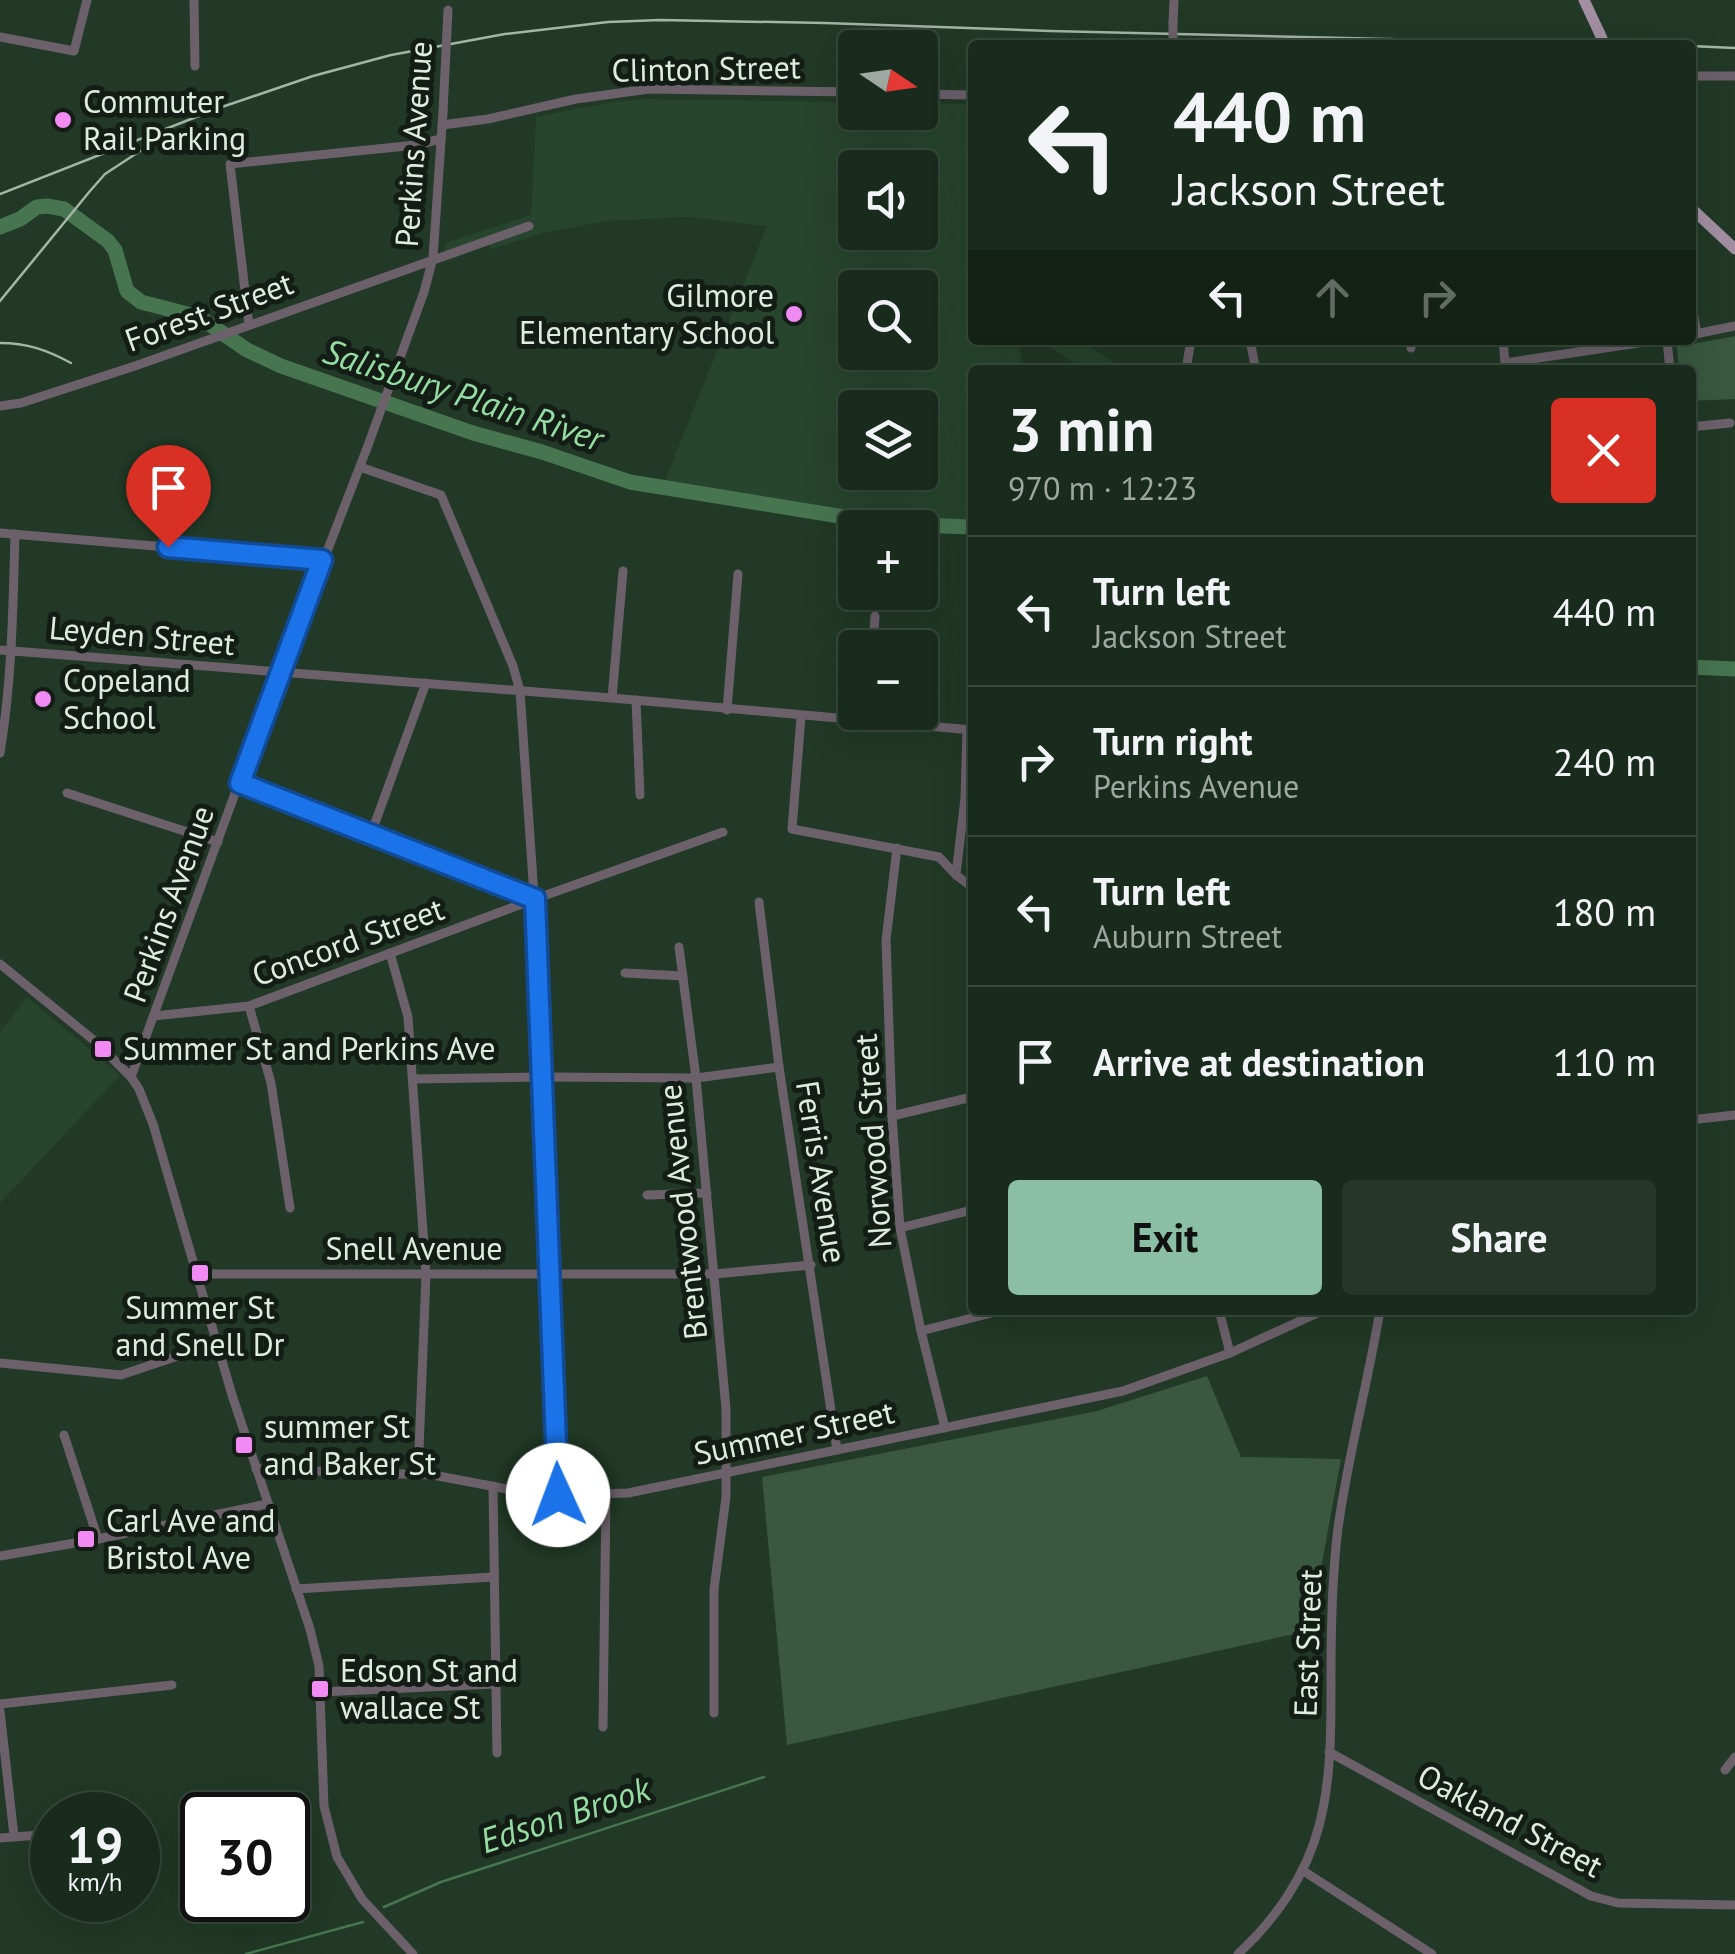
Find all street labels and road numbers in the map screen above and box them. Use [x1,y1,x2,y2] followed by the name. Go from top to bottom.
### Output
[385,40,441,248] street label: Perkins Avenue
[611,45,801,91] street label: Clinton Street
[119,261,298,361] street label: Forest Street
[47,606,237,664] street label: Leyden Street
[113,800,223,1008] street label: Perkins Avenue
[246,887,449,995] street label: Concord Street
[844,1032,900,1250] street label: Norwood Street
[787,1078,857,1266] street label: Ferris Avenue
[648,1082,716,1342] street label: Brentwood Avenue
[326,1227,502,1269] street label: Snell Avenue
[690,1390,898,1474] street label: Summer Street
[1283,1568,1331,1717] street label: East Street
[1411,1754,1610,1886] street label: Oakland Street

